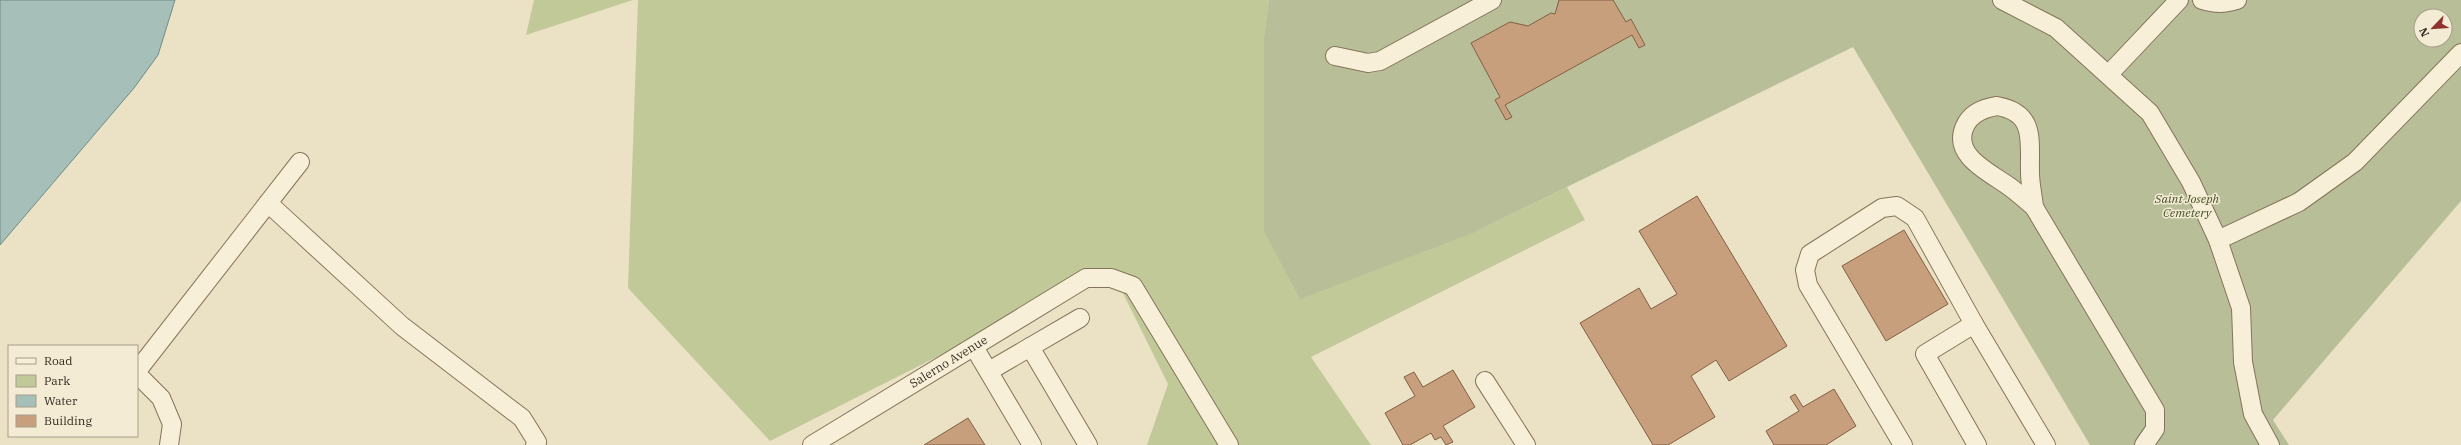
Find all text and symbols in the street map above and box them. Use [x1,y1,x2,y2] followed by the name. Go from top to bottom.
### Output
[2413,8,2453,48] north arrow
[2416,25,2432,39] text: N
[2154,191,2220,220] park label: Saint Joseph Cemetery
[907,332,990,391] street label: Salerno Avenue
[8,345,138,437] legend
[44,353,73,368] text: Road
[44,373,70,388] text: Park
[44,393,78,408] text: Water
[44,413,92,428] text: Building

